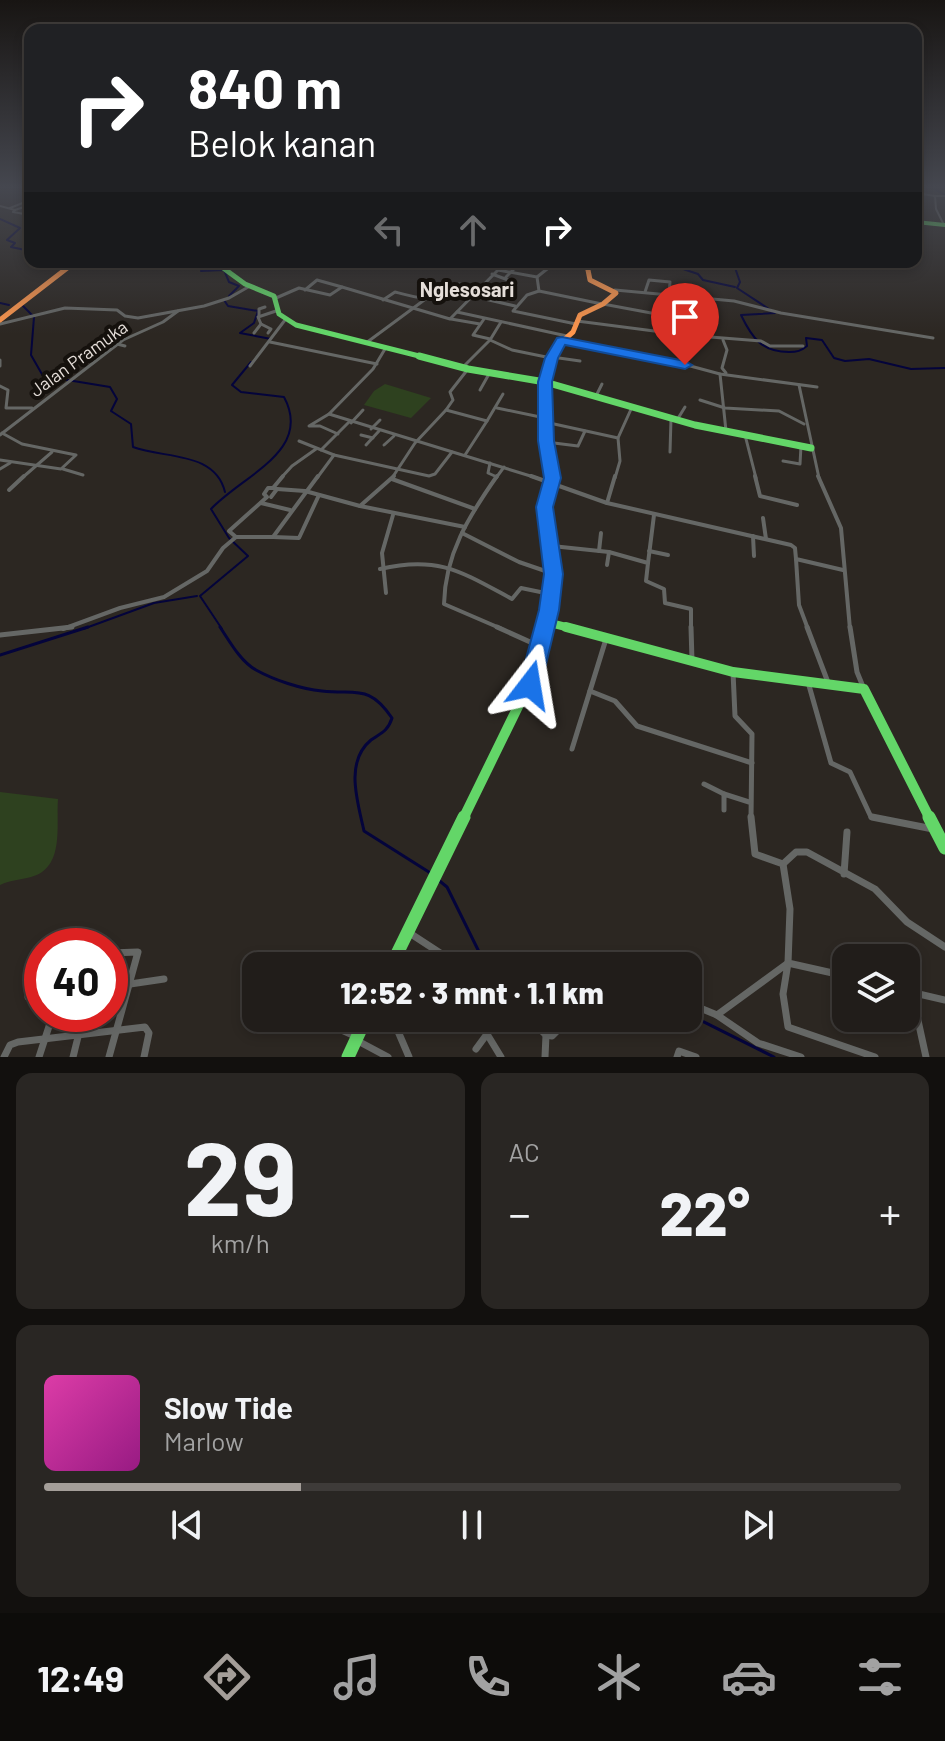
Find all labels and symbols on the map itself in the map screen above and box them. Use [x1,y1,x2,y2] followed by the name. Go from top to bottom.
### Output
[420,277,514,301] district label: Nglesosari
[651,283,719,365] pin
[25,315,131,401] street label: Jalan Pramuka
[488,643,572,727] position arrow
[24,928,128,1032] speed limit sign: 40

